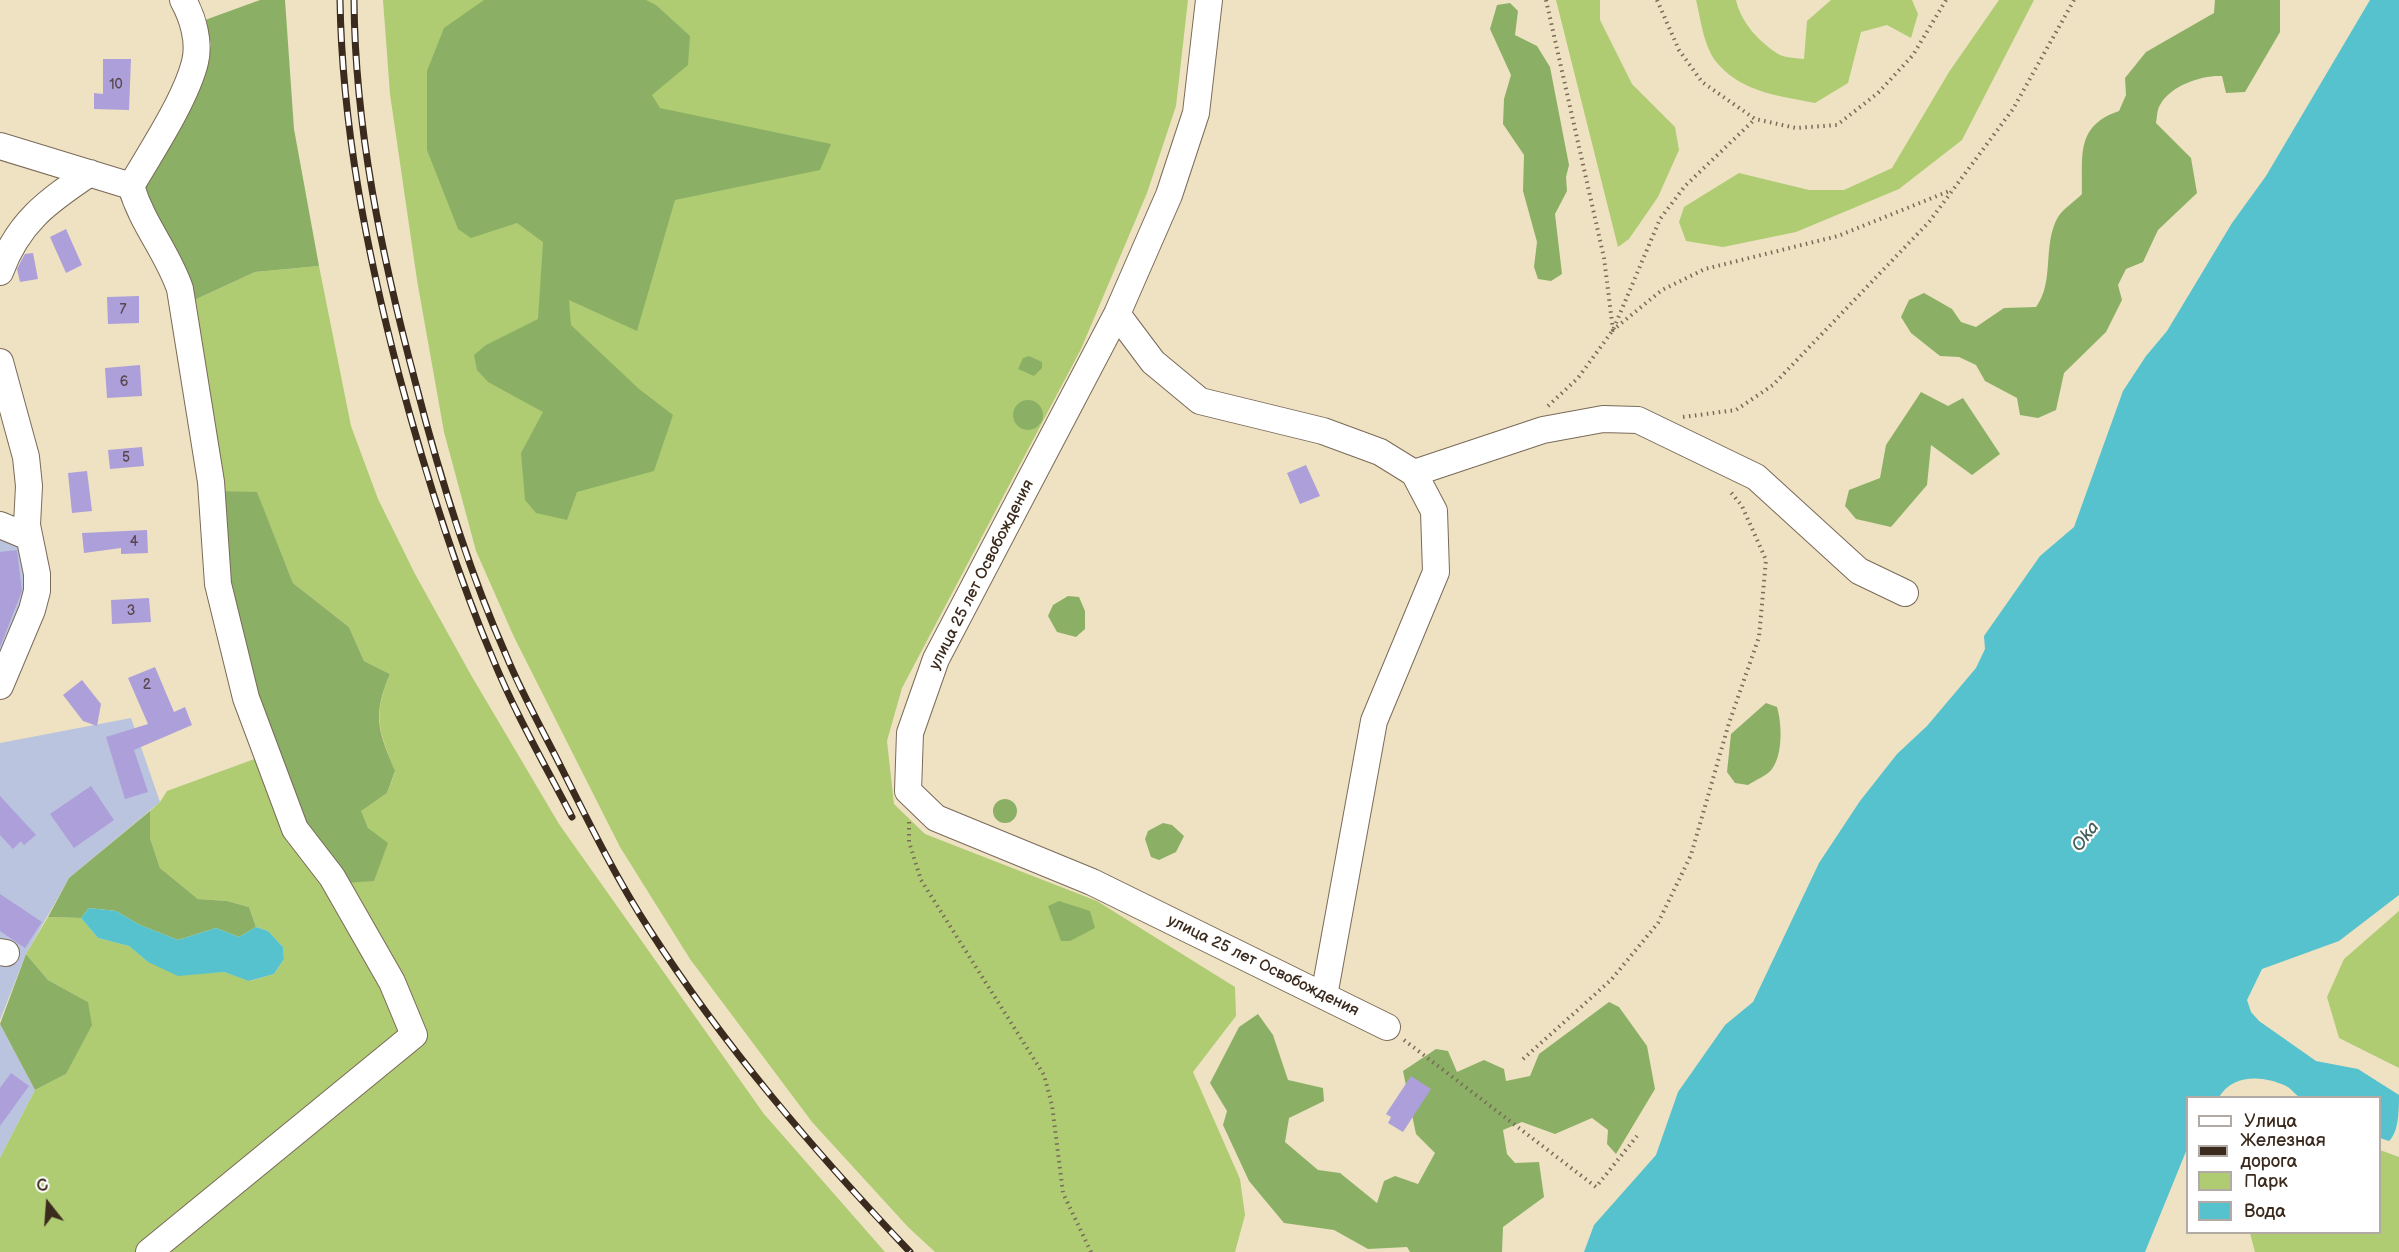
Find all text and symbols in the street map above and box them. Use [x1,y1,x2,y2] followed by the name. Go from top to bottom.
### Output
[109,77,123,93] house number: 10
[120,302,126,318] house number: 7
[120,374,128,390] house number: 6
[122,450,130,466] house number: 5
[926,477,1038,673] street label: улица 25 лет Освобождения
[130,534,138,550] house number: 4
[127,603,135,619] house number: 3
[143,677,151,693] house number: 2
[2067,817,2105,857] water label: Oka
[1164,911,1362,1021] street label: улица 25 лет Освобождения
[2186,1096,2381,1234] legend
[2244,1111,2297,1132] text: Улица
[2240,1130,2326,1172] text: Железная дорога
[2244,1171,2288,1192] text: Парк
[18,1174,78,1234] north arrow
[34,1176,51,1197] text: С
[2244,1201,2286,1222] text: Вода

